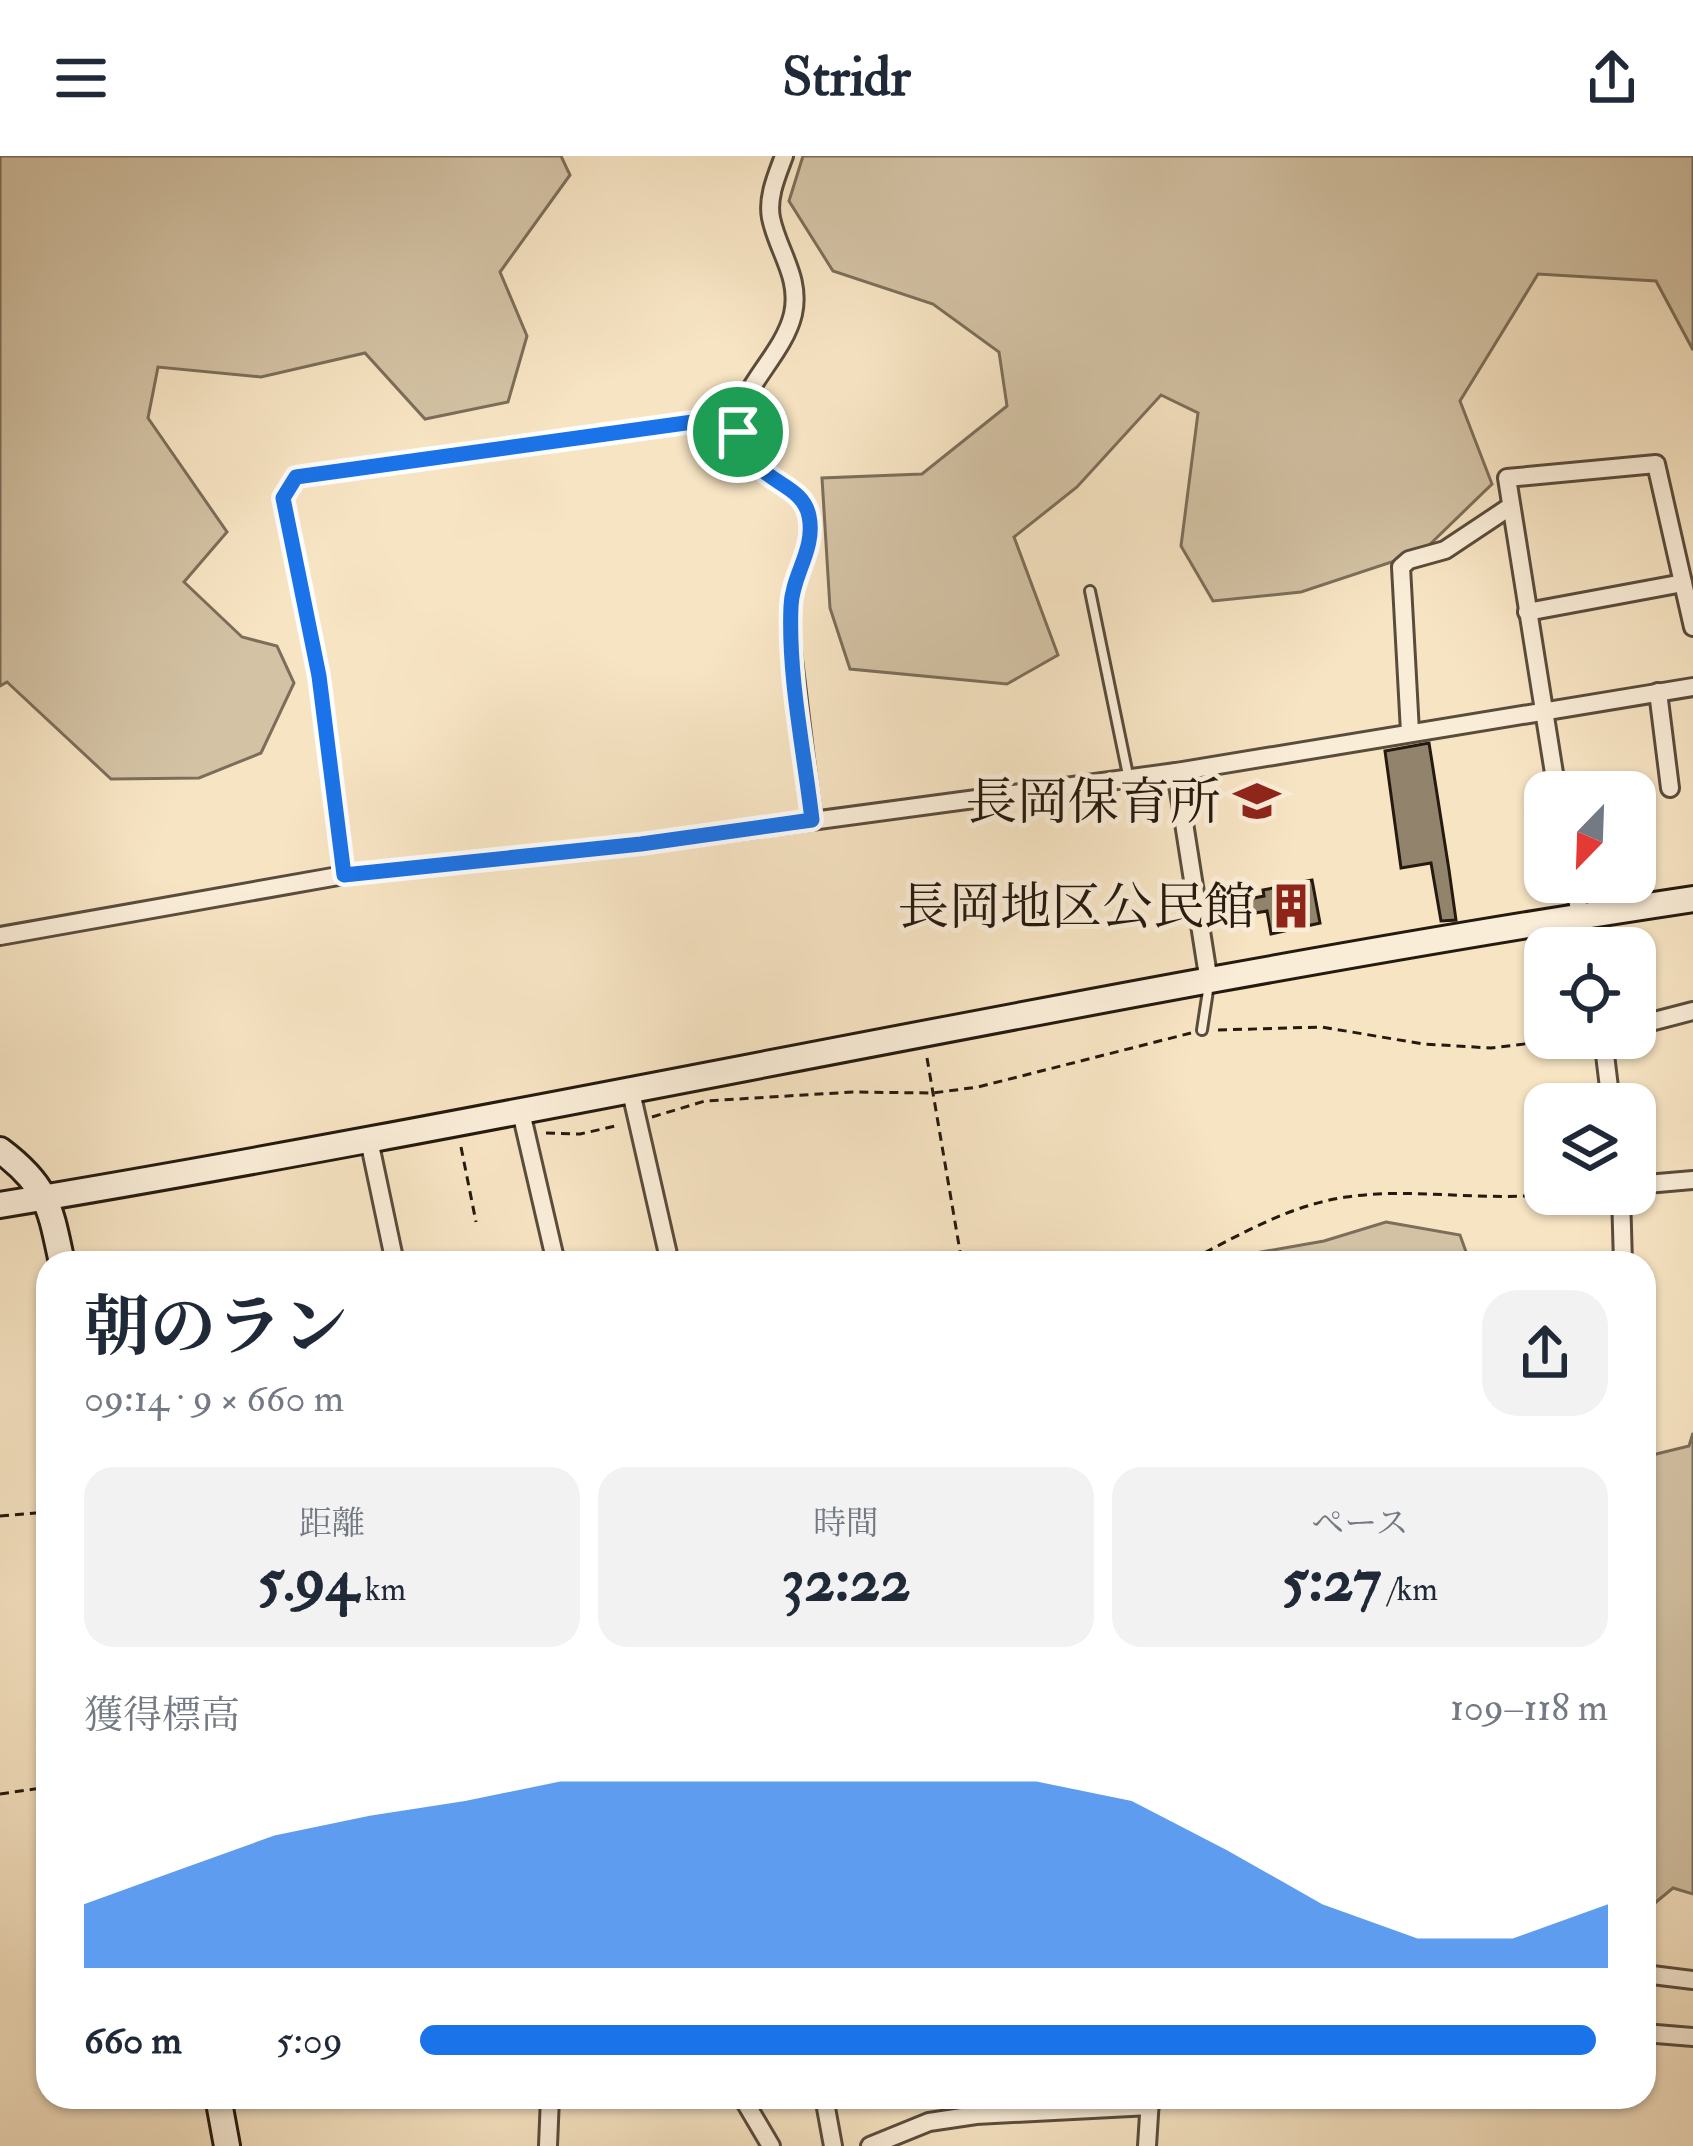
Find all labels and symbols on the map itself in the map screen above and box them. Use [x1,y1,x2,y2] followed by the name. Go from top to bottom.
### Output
[687,381,789,483] pin
[966,771,1221,835] place label: 長岡保育所
[1524,771,1656,903] north arrow
[1232,776,1282,826] school or university icon: 長岡保育所
[898,876,1255,940] place label: 長岡地区公民館
[1266,881,1316,931] building icon: 長岡地区公民館

